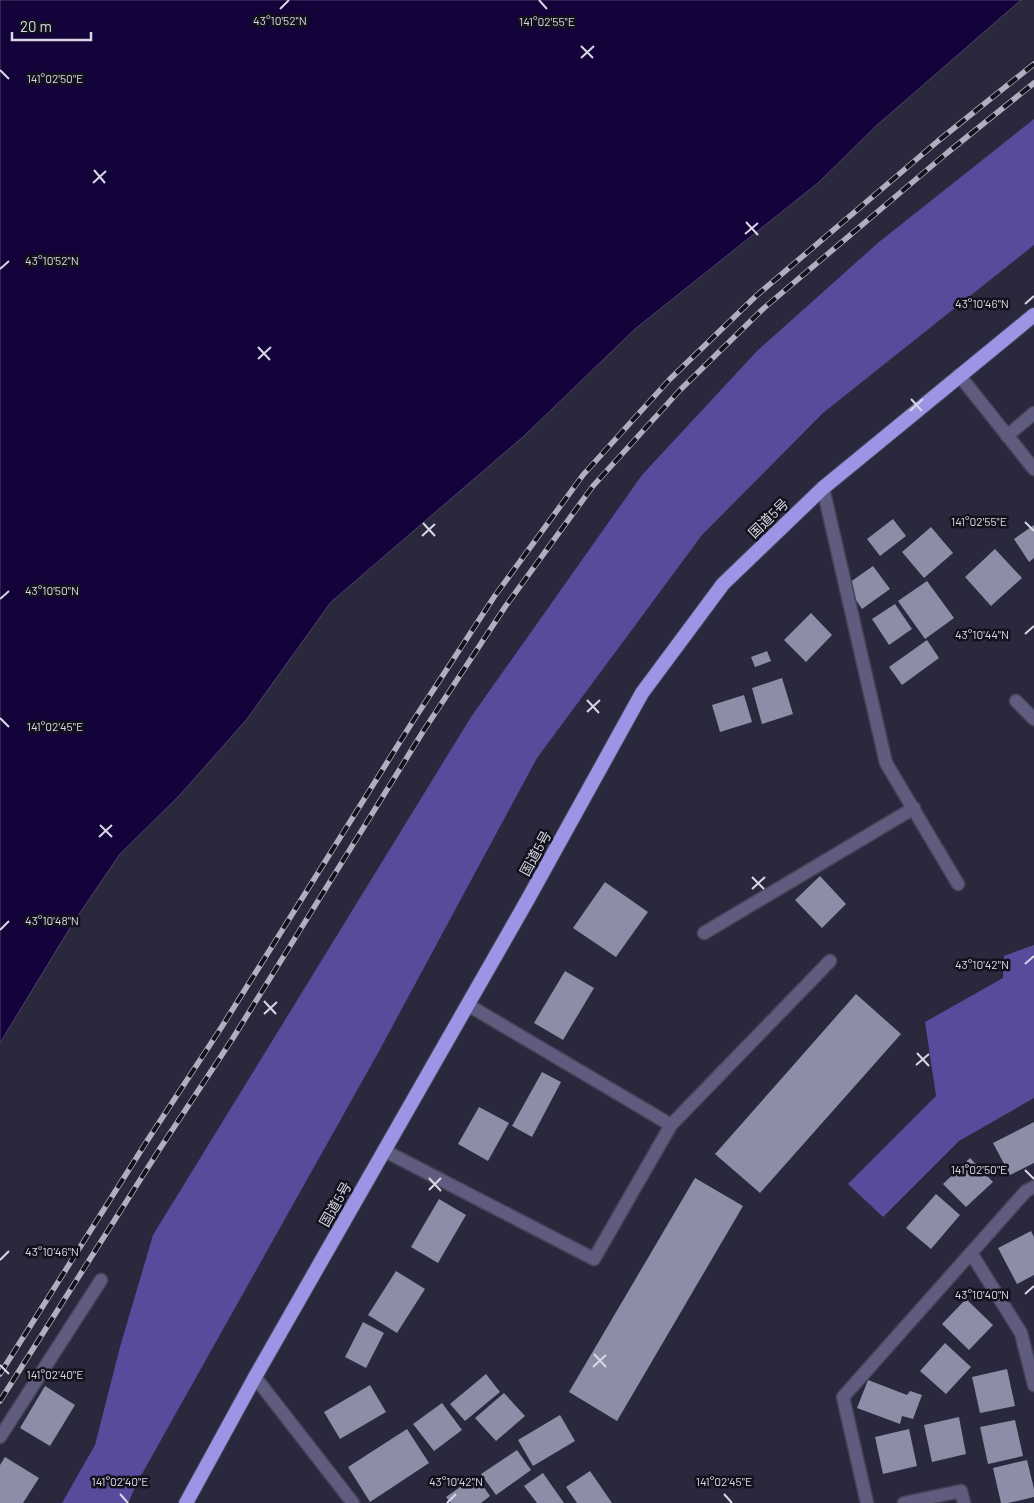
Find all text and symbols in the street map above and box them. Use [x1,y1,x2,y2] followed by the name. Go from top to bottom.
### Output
[12,10,91,42] scale bar
[253,13,307,27] text: 43°10'52"N
[519,14,575,28] text: 141°02'55"E
[20,17,52,35] text: 20 m
[27,71,83,85] text: 141°02'50"E
[25,253,79,267] text: 43°10'52"N
[955,296,1009,310] text: 43°10'46"N
[744,495,792,541] street label: 国道5号
[951,514,1007,528] text: 141°02'55"E
[25,583,79,597] text: 43°10'50"N
[955,627,1009,641] text: 43°10'44"N
[27,719,83,733] text: 141°02'45"E
[516,827,554,879] street label: 国道5号
[25,913,79,927] text: 43°10'48"N
[955,957,1009,971] text: 43°10'42"N
[951,1162,1007,1176] text: 141°02'50"E
[315,1178,355,1230] street label: 国道5号
[25,1244,79,1258] text: 43°10'46"N
[955,1287,1009,1301] text: 43°10'40"N
[27,1367,83,1381] text: 141°02'40"E
[92,1474,148,1488] text: 141°02'40"E
[429,1474,483,1488] text: 43°10'42"N
[696,1474,752,1488] text: 141°02'45"E

